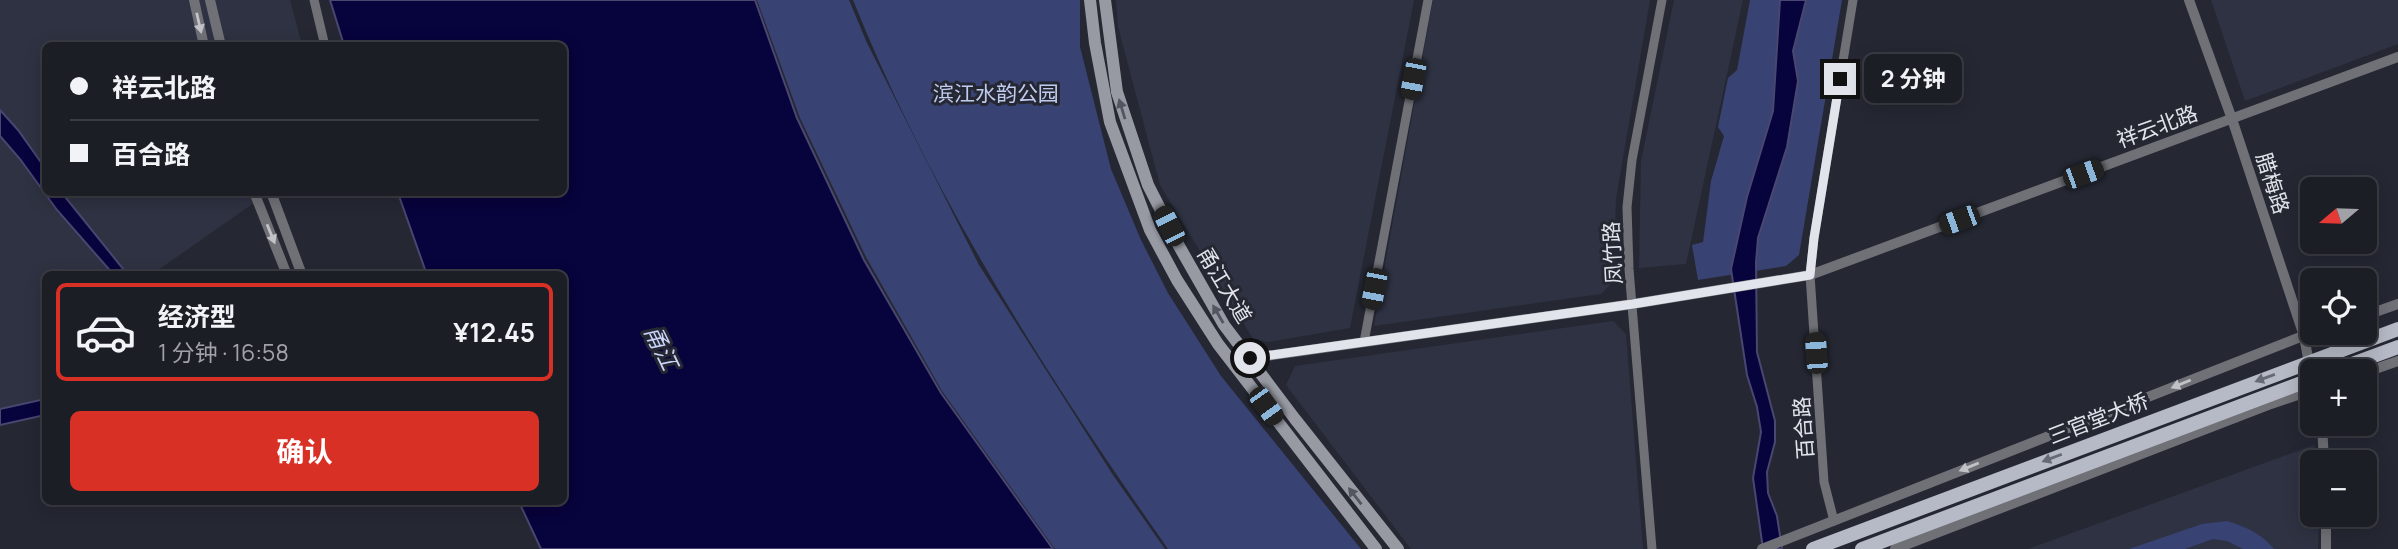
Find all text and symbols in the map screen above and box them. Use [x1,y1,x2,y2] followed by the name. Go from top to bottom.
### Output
[194,12,205,34] one-way arrow
[1864,55,1962,104] callout: 2 分钟
[1399,56,1428,102] car
[1881,62,1945,94] text: 2 分钟
[1824,63,1856,95] route end
[112,69,216,105] text: 祥云北路
[933,79,1059,107] park label: 滨江水韵公园
[1117,98,1127,119] one-way arrow
[2113,98,2201,154] street label: 祥云北路
[112,136,190,172] text: 百合路
[2250,149,2296,217] street label: 腊梅路
[2060,157,2107,191] car
[2300,177,2376,254] north arrow
[2300,177,2377,527] map controls
[1151,203,1188,249] car
[1936,203,1983,237] car
[1596,221,1628,285] street label: 凤竹路
[265,223,276,244] one-way arrow
[1191,242,1259,328] street label: 甬江大道
[1360,266,1389,312] car
[2300,268,2377,345] button: locate
[158,298,236,334] text: 经济型
[74,301,137,364] icon: car
[1213,304,1225,324] one-way arrow
[453,314,535,350] text: ¥12.45
[638,319,688,377] water label: 甬江
[1805,331,1828,375] car
[158,336,289,368] text: 1 分钟 · 16:58
[1234,342,1266,374] route start
[2300,359,2377,436] button: +
[2255,372,2276,383] one-way arrow
[2170,378,2191,389] one-way arrow
[1246,383,1287,429] car
[2044,386,2152,450] street label: 三官堂大桥
[1787,396,1819,460] street label: 百合路
[70,411,539,491] button: 确认
[2300,450,2377,527] button: −
[2042,452,2063,463] one-way arrow
[1959,462,1980,473] one-way arrow
[1348,487,1363,505] one-way arrow

